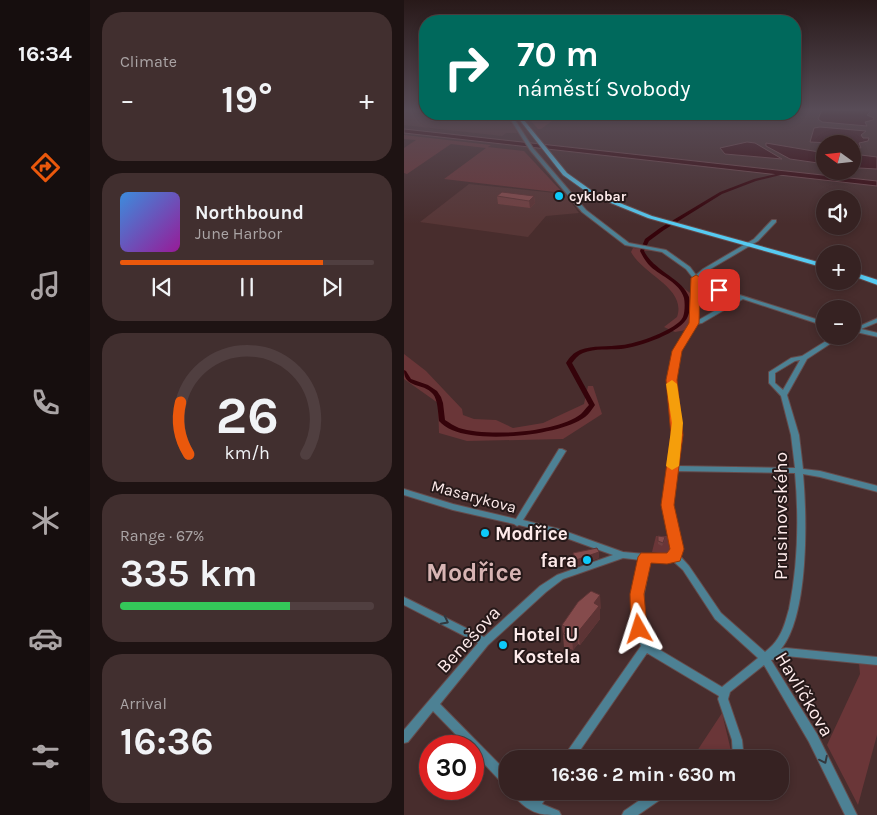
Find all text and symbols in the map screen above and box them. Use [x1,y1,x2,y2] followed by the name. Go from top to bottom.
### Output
[517,34,599,75] text: 70 m
[434,35,499,100] icon: right
[18,41,72,67] text: 16:34
[120,52,177,71] text: Climate
[517,76,691,102] text: náměstí Svobody
[221,77,273,122] text: 19°
[120,83,135,116] text: −
[359,83,374,116] text: +
[816,135,862,180] north arrow
[816,135,861,345] map controls
[28,150,63,185] icon: directions
[569,188,627,205] place label: cyklobar
[553,190,565,202] marker: cyklobar
[816,190,861,235] button: sound
[195,202,304,224] text: Northbound
[195,224,282,243] text: June Harbor
[816,245,861,290] button: +
[28,268,63,303] icon: music
[698,269,740,311] pin
[148,273,176,301] icon: previous
[233,273,261,301] icon: pause
[318,273,346,301] icon: next
[705,276,733,304] icon: arrive
[816,300,861,345] button: −
[28,385,63,420] icon: phone
[215,385,279,446] text: 26
[224,443,270,464] text: km/h
[770,452,792,580] street label: Prusinovského
[429,476,519,517] street label: Masarykova
[28,503,63,538] icon: climate
[495,523,568,545] place label: Modřice
[120,526,204,545] text: Range · 67%
[479,527,491,539] marker: Modřice
[540,550,577,572] place label: fara
[120,551,258,596] text: 335 km
[581,554,593,566] marker: fara
[426,558,522,587] district label: Modřice
[432,602,505,678] street label: Benešova
[612,602,664,654] position arrow
[439,615,448,625] one-way arrow
[28,621,63,656] icon: car
[513,624,581,668] place label: Hotel U Kostela
[497,639,509,651] marker: Hotel U Kostela
[770,648,838,741] street label: Havlíčkova
[120,694,167,713] text: Arrival
[120,719,214,764] text: 16:36
[419,735,484,800] speed limit sign: 30
[28,739,63,774] icon: filters
[818,755,828,764] one-way arrow
[552,764,736,786] text: 16:36 · 2 min · 630 m

